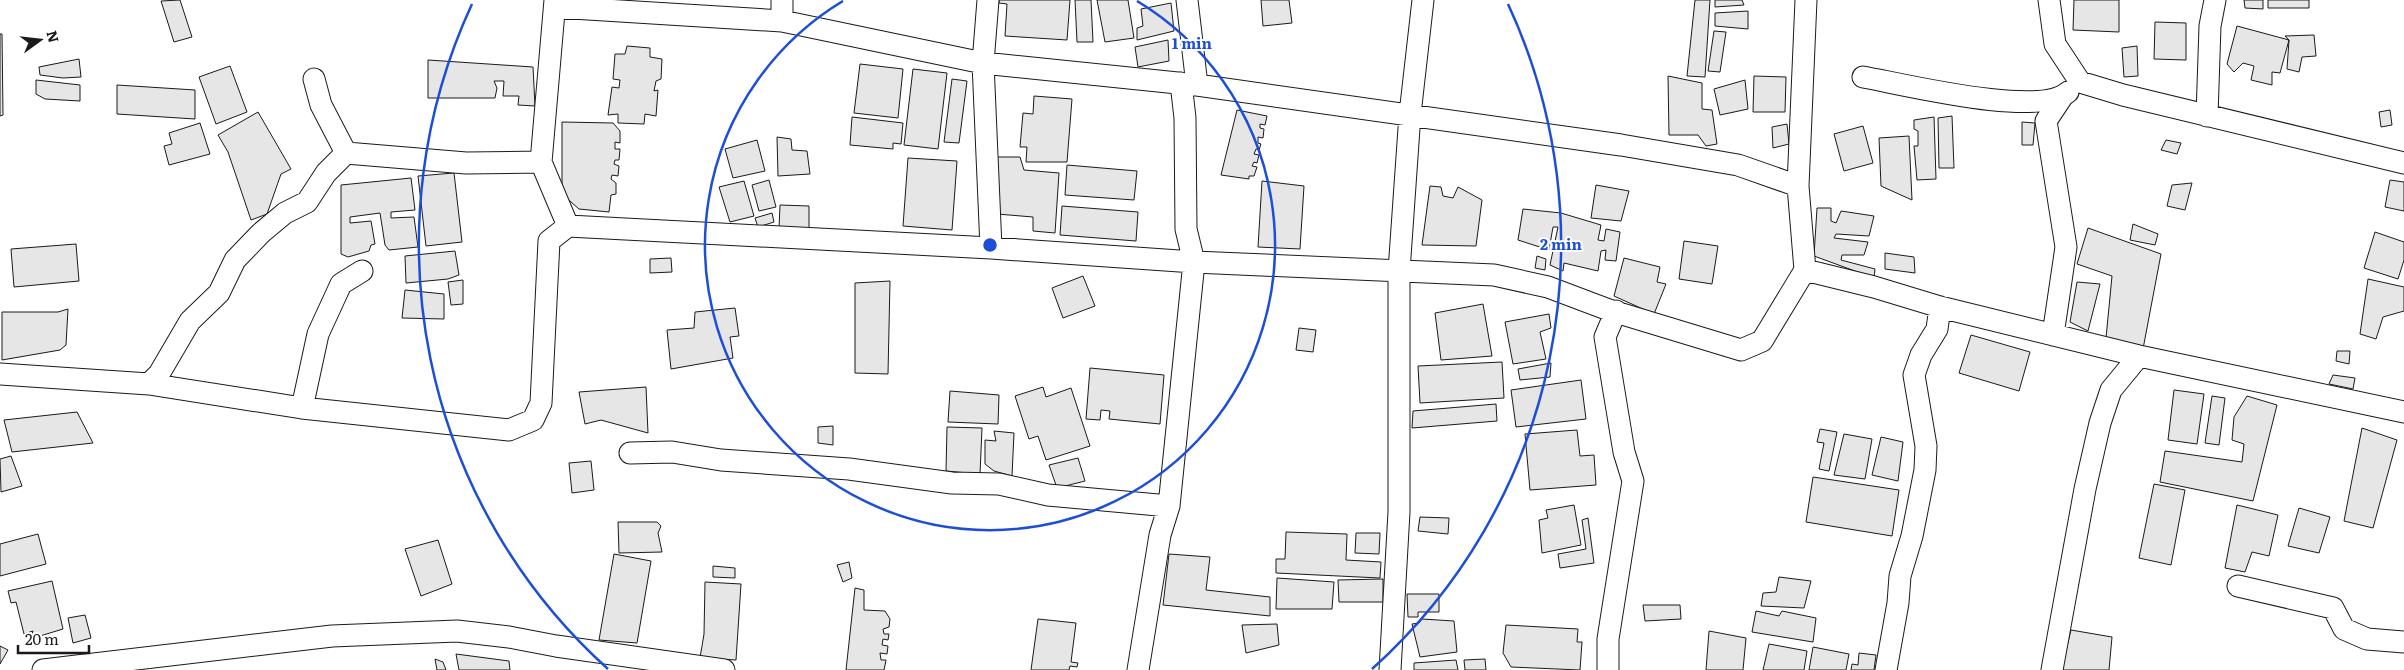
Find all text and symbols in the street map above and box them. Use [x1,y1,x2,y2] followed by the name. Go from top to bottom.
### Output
[15,15,65,65] north arrow
[42,28,65,45] text: N
[1172,31,1213,54] text: 1 min
[1540,232,1583,255] text: 2 min
[981,236,999,254] centre of rings
[18,622,89,654] scale bar
[25,627,59,650] text: 20 m

